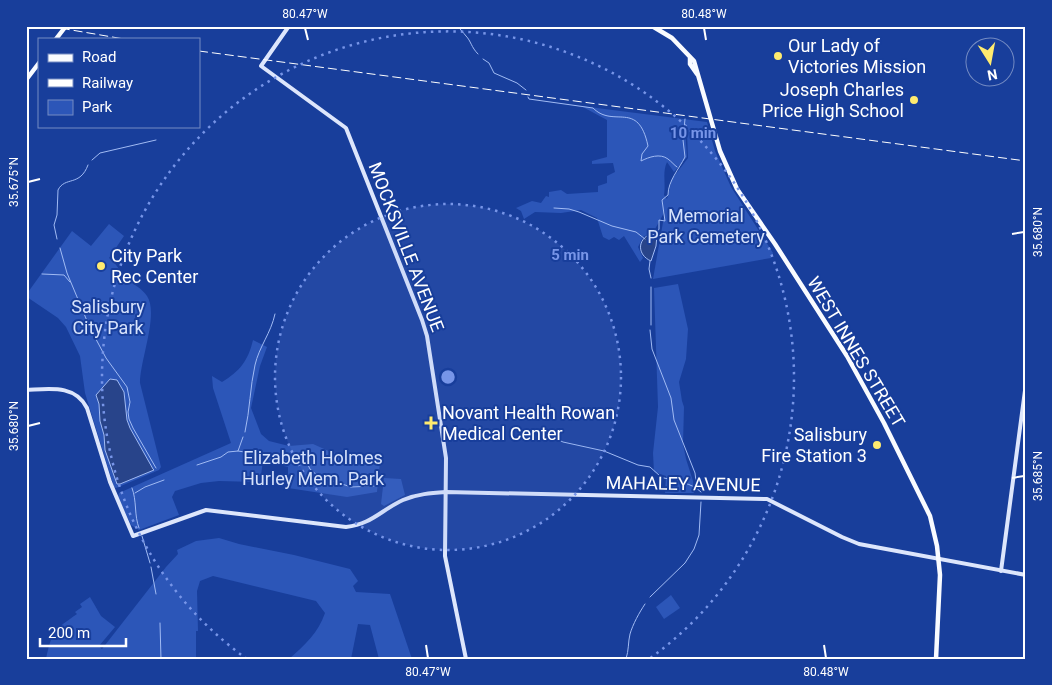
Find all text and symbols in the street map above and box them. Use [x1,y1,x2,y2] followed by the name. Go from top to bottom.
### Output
[282,7,328,21] text: 80.47°W
[681,7,727,21] text: 80.48°W
[788,35,926,77] place label: Our Lady of Victories Mission
[38,38,200,128] legend
[964,38,1014,88] north arrow
[82,48,116,66] text: Road
[772,50,784,62] marker: Our Lady of Victories Mission
[986,66,999,84] text: N
[82,74,133,92] text: Railway
[762,79,904,121] place label: Joseph Charles Price High School
[908,94,920,106] marker: Joseph Charles Price High School
[82,98,113,116] text: Park
[670,124,716,142] text: 10 min
[7,157,21,207] text: 35.675°N
[364,159,448,334] street label: MOCKSVILLE AVENUE
[647,205,765,247] park label: Memorial Park Cemetery
[1031,207,1045,257] text: 35.680°N
[111,245,198,287] place label: City Park Rec Center
[551,246,589,264] text: 5 min
[95,260,107,272] marker: City Park Rec Center
[803,273,910,431] street label: WEST INNES STREET
[71,296,145,338] park label: Salisbury City Park
[439,368,457,386] centre of rings
[7,401,21,451] text: 35.680°N
[442,402,615,444] place label: Novant Health Rowan Medical Center
[424,416,438,430] marker: Novant Health Rowan Medical Center
[761,424,867,466] place label: Salisbury Fire Station 3
[871,439,883,451] marker: Salisbury Fire Station 3
[242,447,385,489] park label: Elizabeth Holmes Hurley Mem. Park
[1031,451,1045,501] text: 35.685°N
[605,472,761,495] street label: MAHALEY AVENUE
[40,615,126,647] scale bar
[48,624,90,642] text: 200 m
[405,665,451,679] text: 80.47°W
[803,665,849,679] text: 80.48°W

